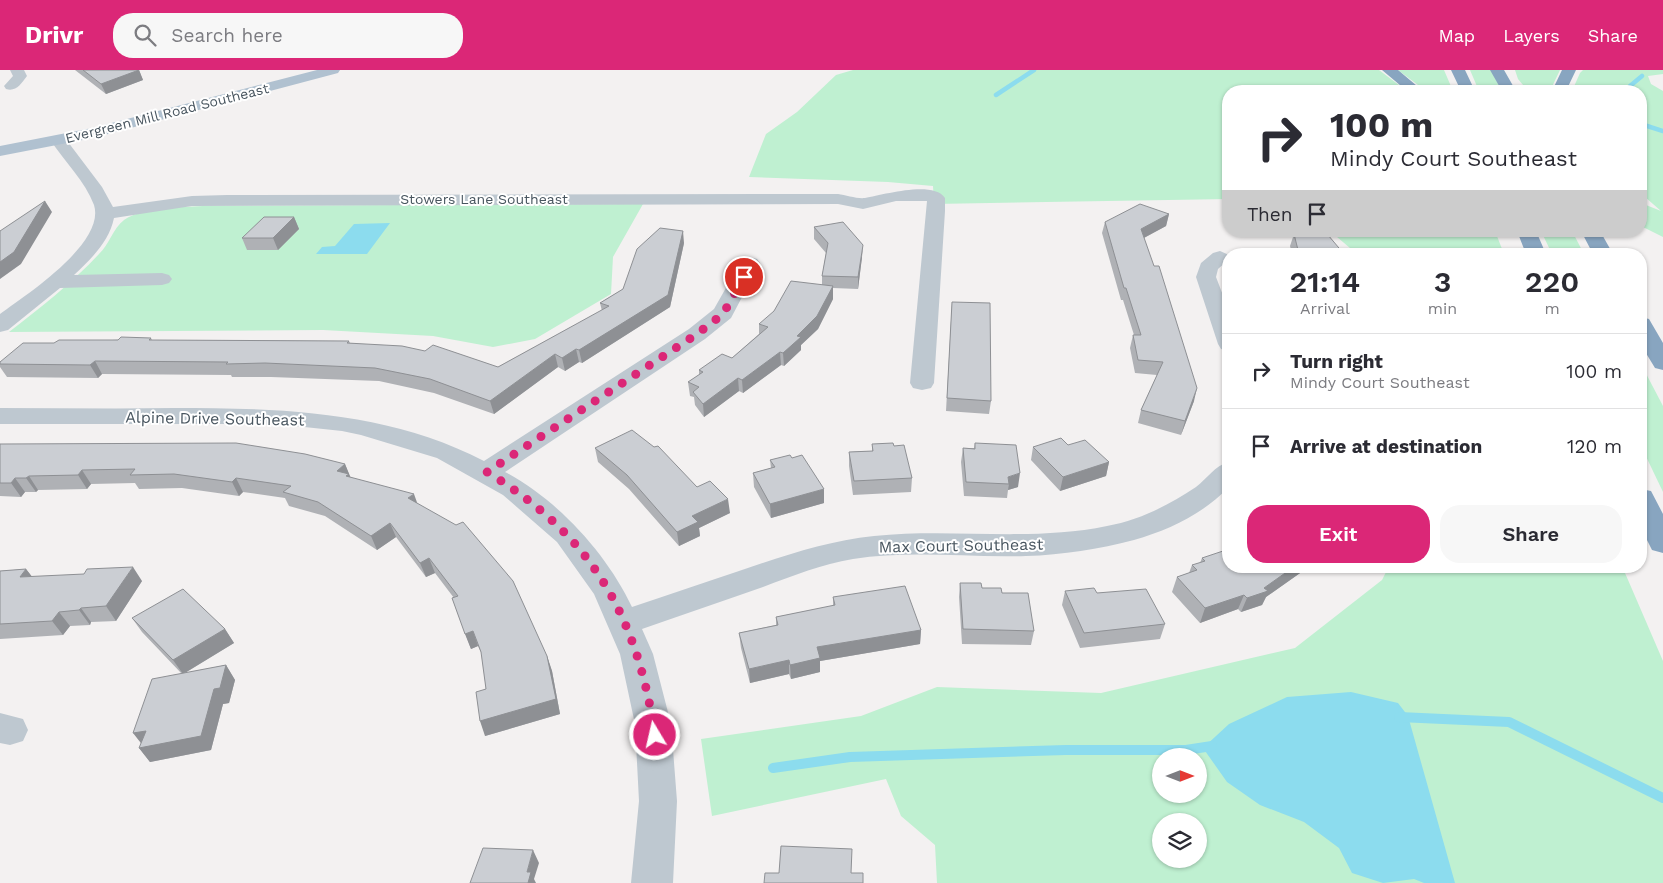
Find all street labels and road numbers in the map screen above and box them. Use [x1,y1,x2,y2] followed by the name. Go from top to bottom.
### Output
[64,80,270,146] street label: Evergreen Mill Road Southeast
[400,191,568,207] street label: Stowers Lane Southeast
[125,407,305,430] street label: Alpine Drive Southeast
[878,535,1044,556] street label: Max Court Southeast

